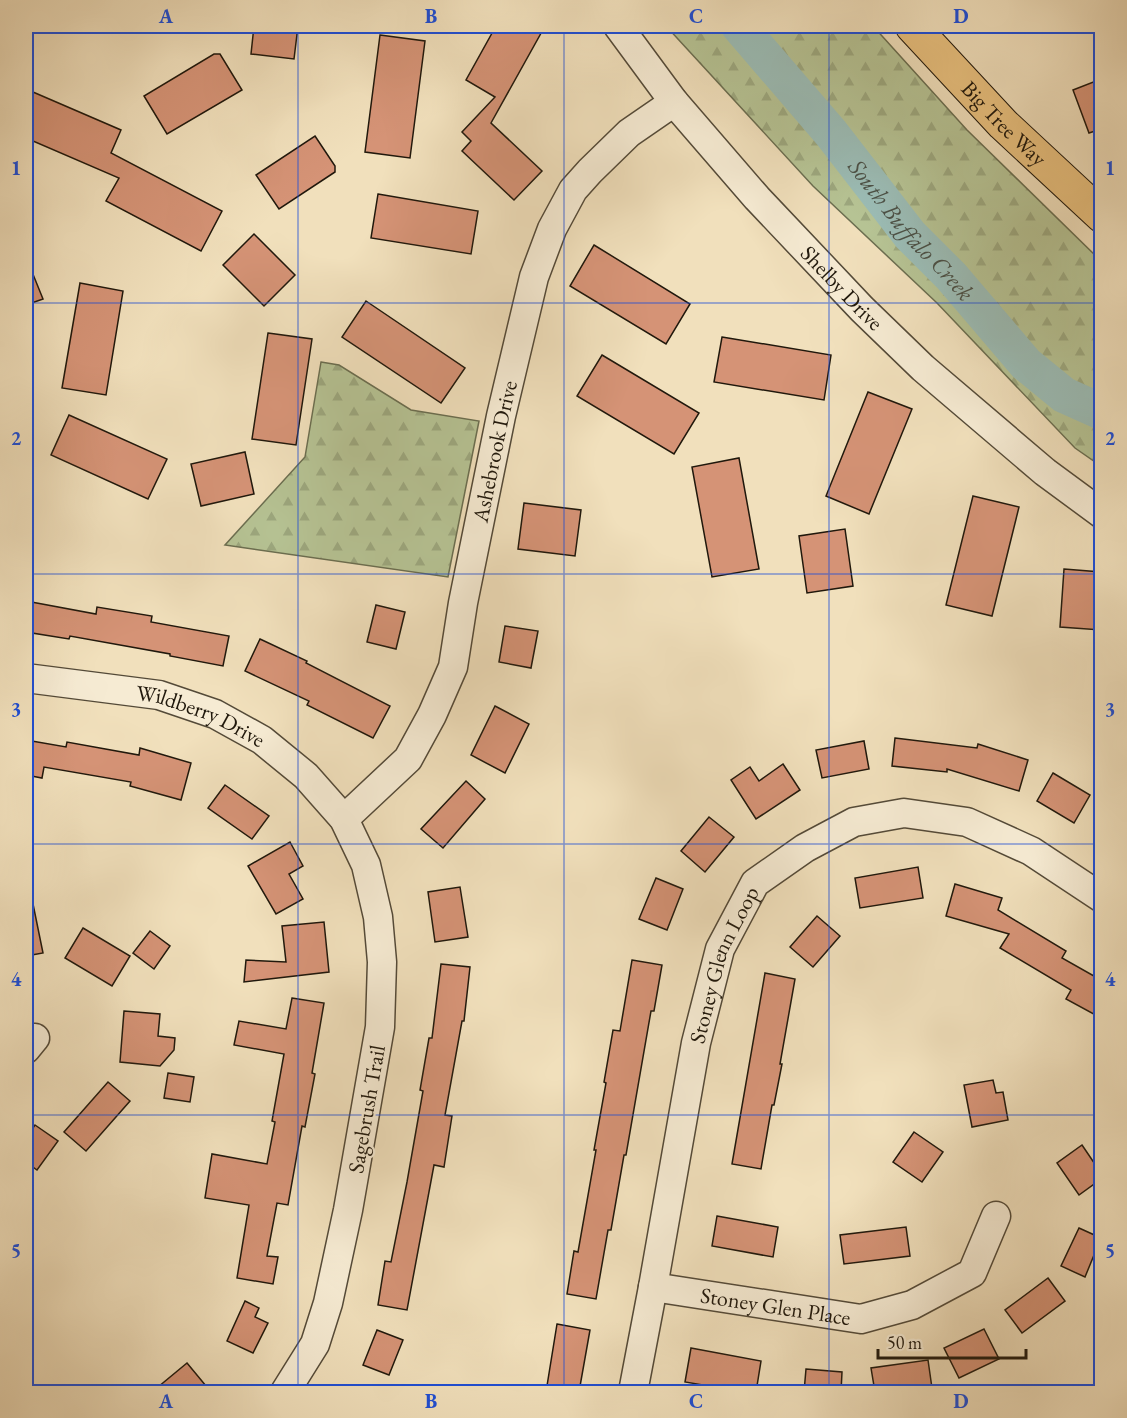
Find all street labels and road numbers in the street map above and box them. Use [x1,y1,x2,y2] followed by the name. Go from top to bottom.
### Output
[955,74,1053,173] street label: Big Tree Way
[794,239,890,337] street label: Shelby Drive
[466,377,524,526] street label: Ashebrook Drive
[135,678,271,754] street label: Wildberry Drive
[683,881,766,1046] street label: Stoney Glenn Loop
[341,1043,392,1175] street label: Sagebrush Trail
[698,1280,853,1332] street label: Stoney Glen Place

